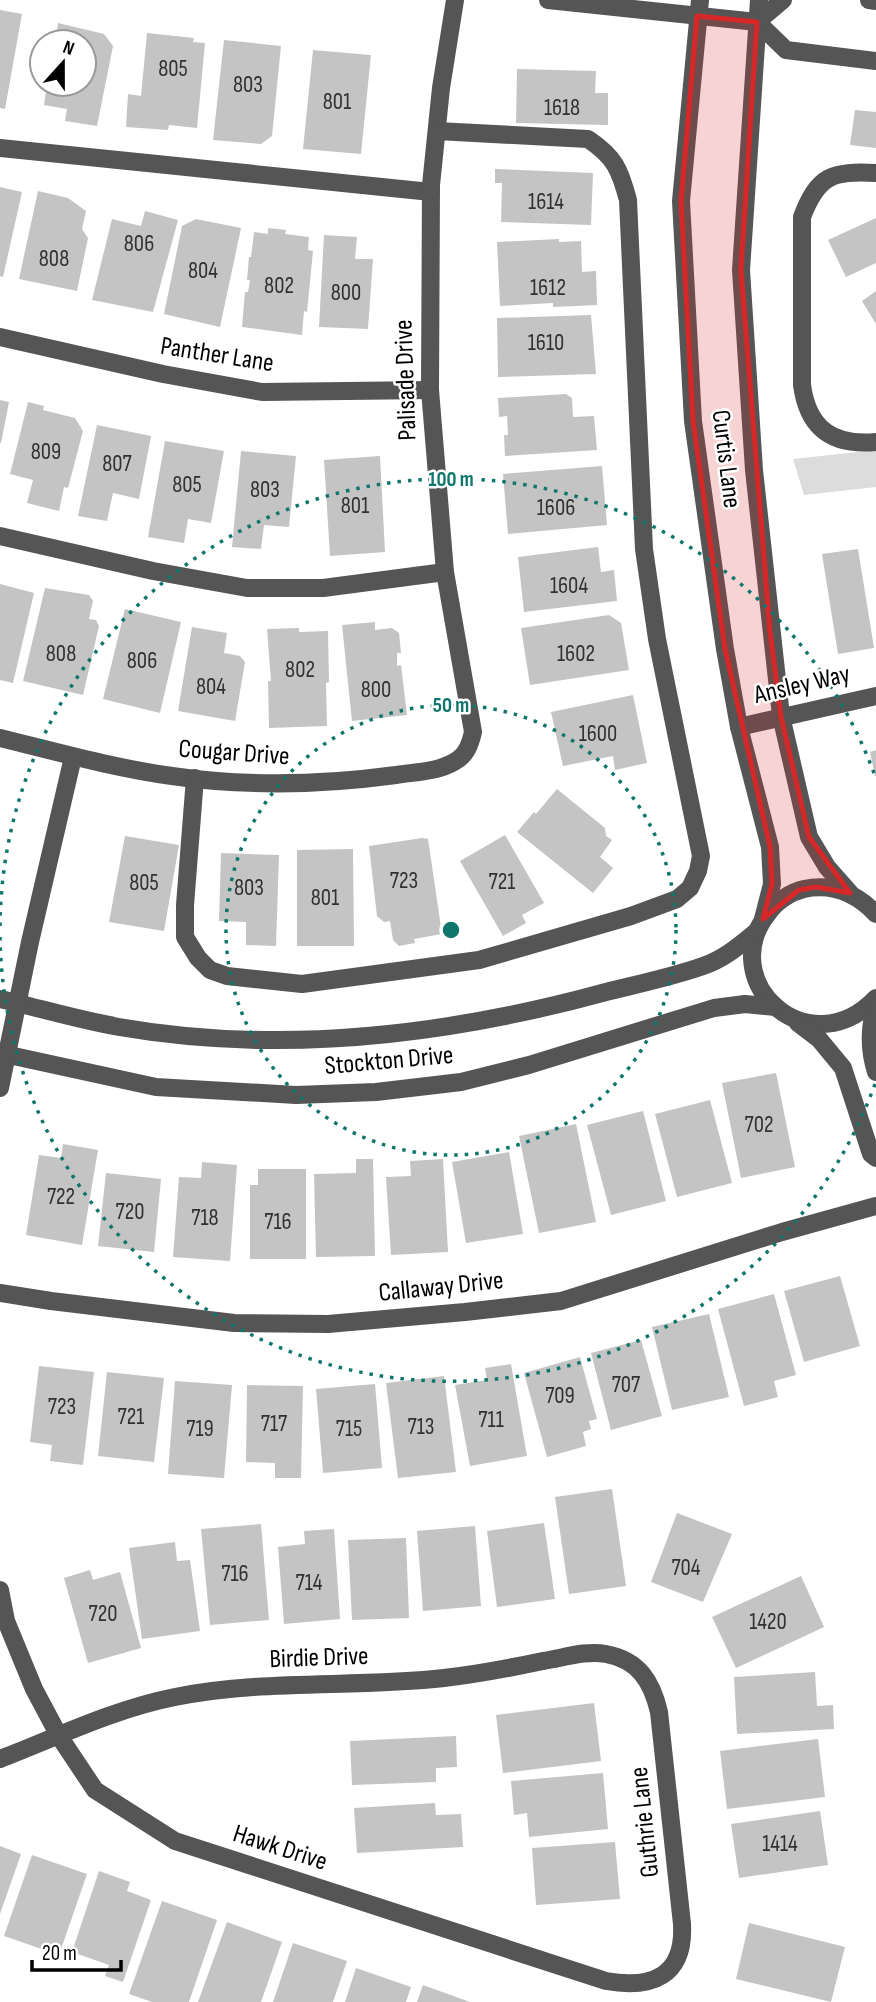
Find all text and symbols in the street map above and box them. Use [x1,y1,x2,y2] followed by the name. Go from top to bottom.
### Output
[28,28,98,98] north arrow
[60,36,77,61] text: N
[158,55,188,83] house number: 805
[233,71,263,99] house number: 803
[323,88,351,116] house number: 801
[544,94,580,122] house number: 1618
[528,188,564,216] house number: 1614
[124,230,154,258] house number: 806
[39,245,69,273] house number: 808
[188,257,218,285] house number: 804
[264,272,294,300] house number: 802
[530,274,566,302] house number: 1612
[331,279,361,307] house number: 800
[388,319,424,441] street label: Palisade Drive
[528,329,564,357] house number: 1610
[158,331,276,379] street label: Panther Lane
[705,408,747,510] street label: Curtis Lane
[31,438,61,466] house number: 809
[102,450,132,478] house number: 807
[428,467,474,492] text: 100 m
[172,471,202,499] house number: 805
[250,476,280,504] house number: 803
[341,492,369,520] house number: 801
[537,494,575,522] house number: 1606
[550,572,588,600] house number: 1604
[46,640,76,668] house number: 808
[557,640,595,668] house number: 1602
[127,647,157,675] house number: 806
[285,656,315,684] house number: 802
[750,659,853,711] street label: Ansley Way
[196,673,226,701] house number: 804
[361,676,391,704] house number: 800
[433,693,469,718] text: 50 m
[579,720,617,748] house number: 1600
[178,734,290,772] street label: Cougar Drive
[390,867,418,895] house number: 723
[489,868,515,896] house number: 721
[129,869,159,897] house number: 805
[234,874,264,902] house number: 803
[311,884,339,912] house number: 801
[439,918,463,942] centre of rings
[323,1040,455,1082] street label: Stockton Drive
[745,1111,773,1139] house number: 702
[47,1183,75,1211] house number: 722
[116,1198,144,1226] house number: 720
[191,1204,219,1232] house number: 718
[264,1208,292,1236] house number: 716
[377,1265,505,1309] street label: Callaway Drive
[612,1371,640,1399] house number: 707
[545,1382,575,1410] house number: 709
[48,1393,76,1421] house number: 723
[118,1403,144,1431] house number: 721
[478,1406,504,1434] house number: 711
[261,1410,287,1438] house number: 717
[408,1413,434,1441] house number: 713
[186,1415,214,1443] house number: 719
[336,1415,362,1443] house number: 715
[671,1554,701,1582] house number: 704
[221,1560,249,1588] house number: 716
[296,1569,323,1597] house number: 714
[89,1600,117,1628] house number: 720
[749,1608,787,1636] house number: 1420
[269,1641,369,1675] street label: Birdie Drive
[624,1765,666,1879] street label: Guthrie Lane
[229,1818,331,1878] street label: Hawk Drive
[762,1830,798,1858] house number: 1414
[32,1928,121,1972] scale bar
[42,1941,77,1966] text: 20 m

